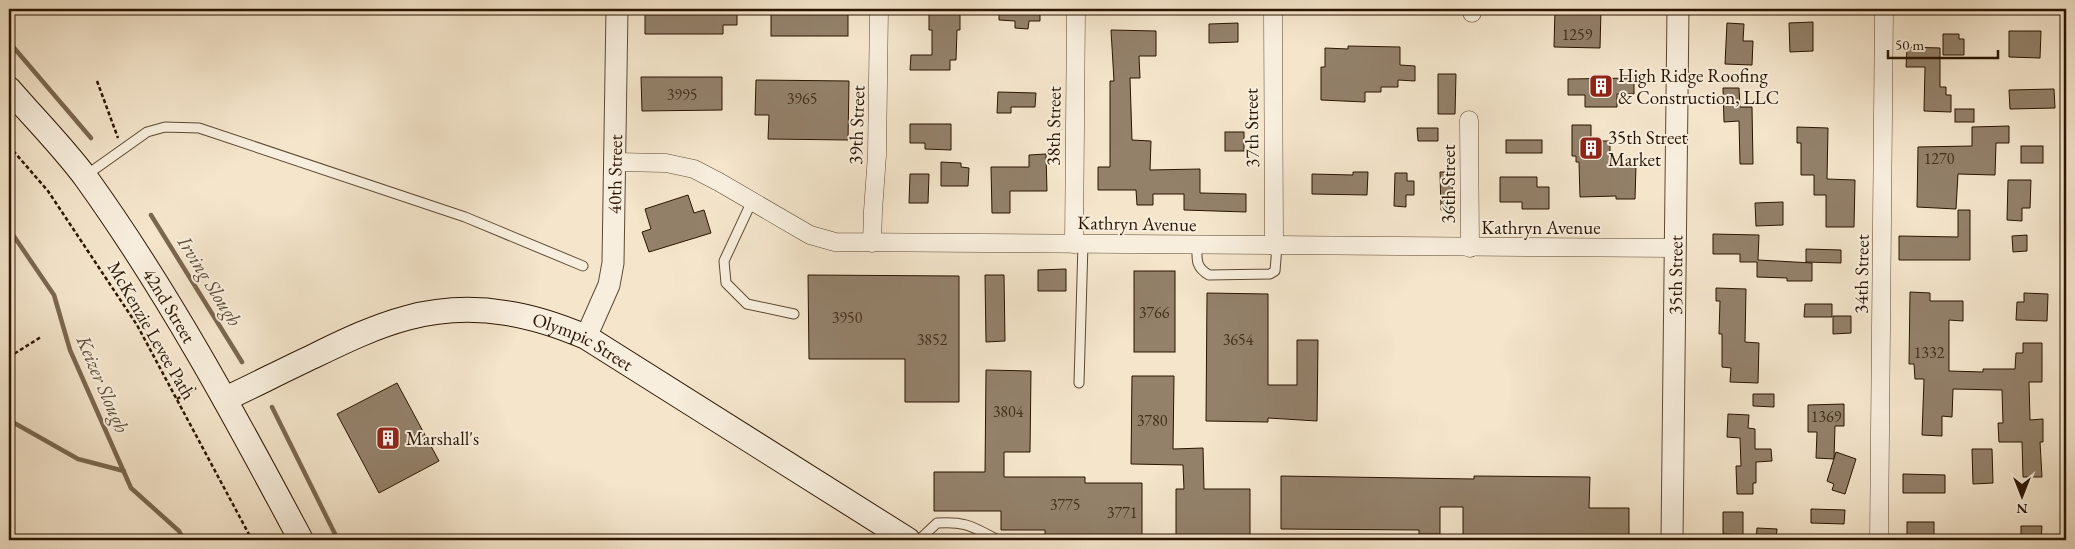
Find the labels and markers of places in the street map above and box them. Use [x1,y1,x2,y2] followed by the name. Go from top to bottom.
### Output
[1618,63,1779,110] place label: High Ridge Roofing & Construction, LLC
[1588,73,1614,99] building icon: High Ridge Roofing & Construction, LLC
[1608,125,1688,172] place label: 35th Street Market
[1578,135,1604,161] building icon: 35th Street Market
[375,425,401,451] building icon: Marshall's
[406,426,479,451] place label: Marshall's

